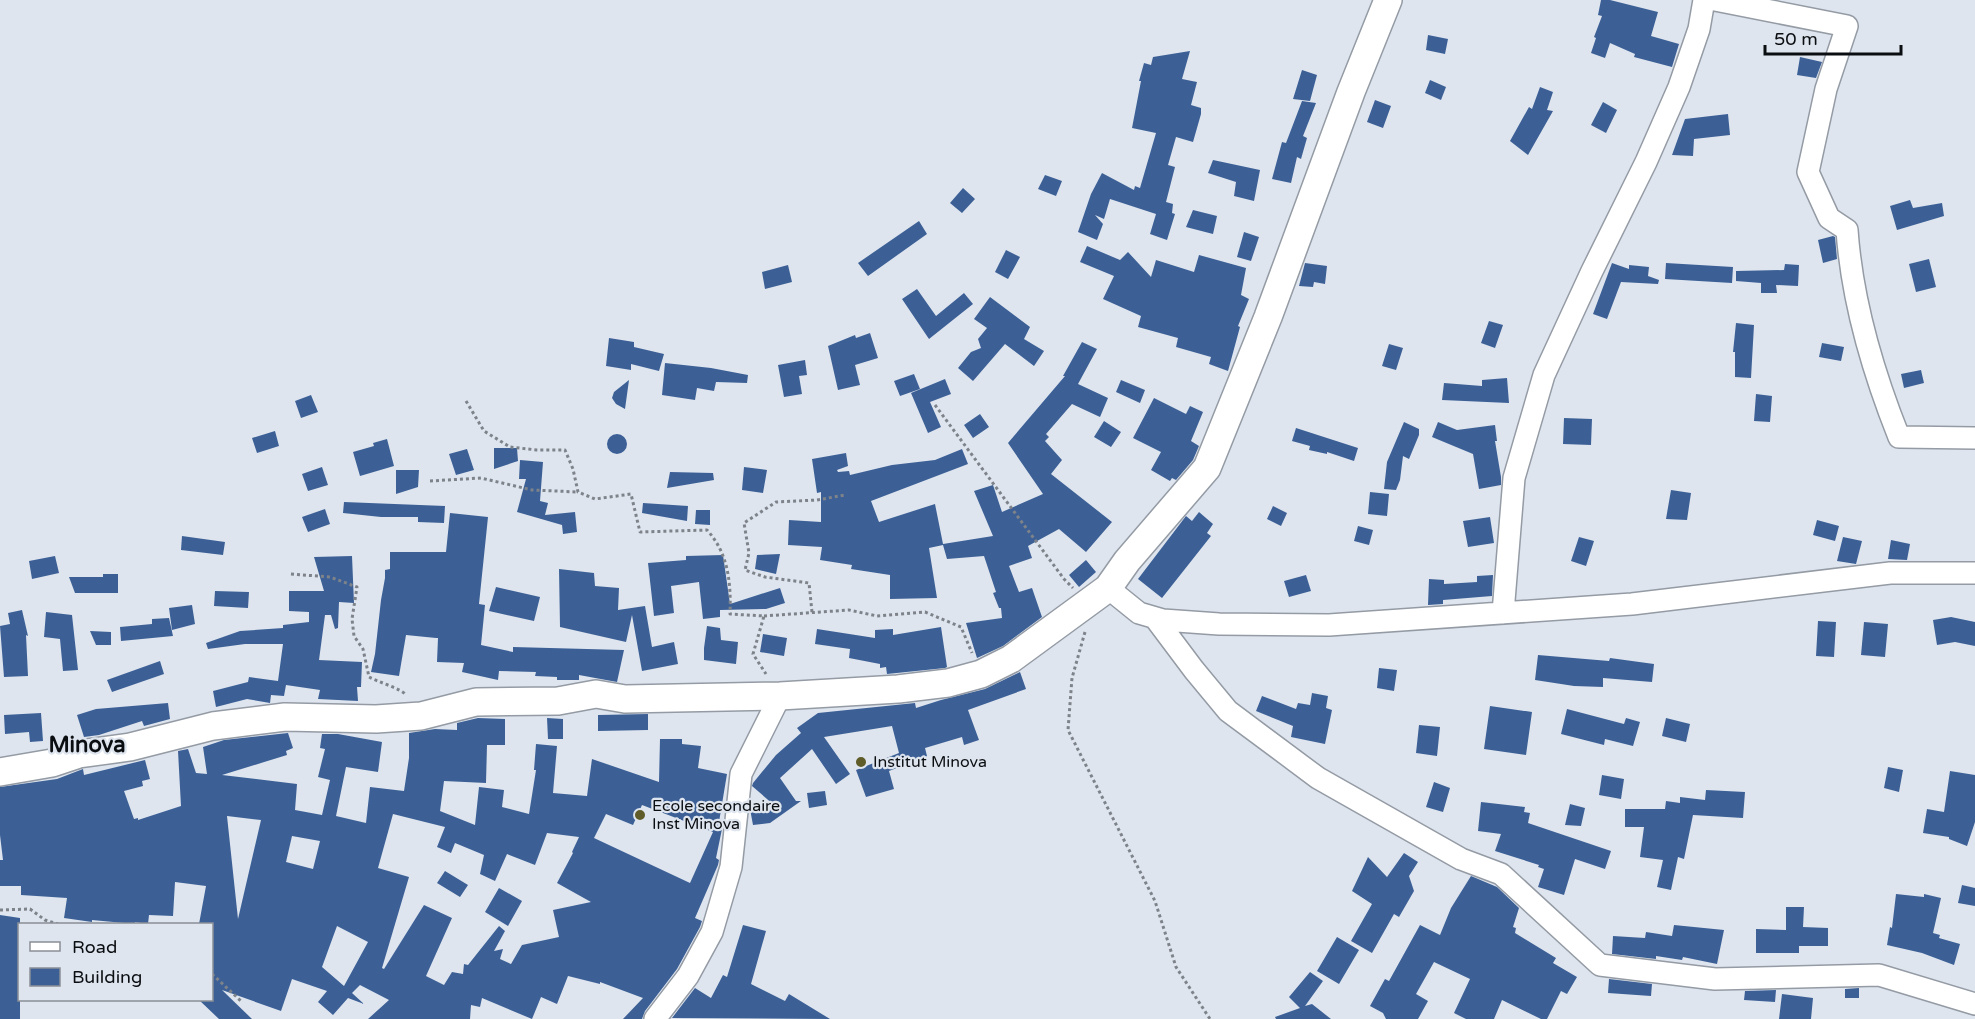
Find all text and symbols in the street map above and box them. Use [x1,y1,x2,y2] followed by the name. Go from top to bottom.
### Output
[1765,18,1902,56] scale bar
[1774,28,1818,50] text: 50 m
[48,732,126,758] district label: Minova
[873,752,987,772] place label: Institut Minova
[854,755,868,769] marker: Institut Minova
[652,796,780,834] place label: Ecole secondaire Inst Minova
[633,808,647,822] marker: Ecole secondaire Inst Minova
[18,923,213,1001] legend
[72,936,117,958] text: Road
[72,966,142,988] text: Building

